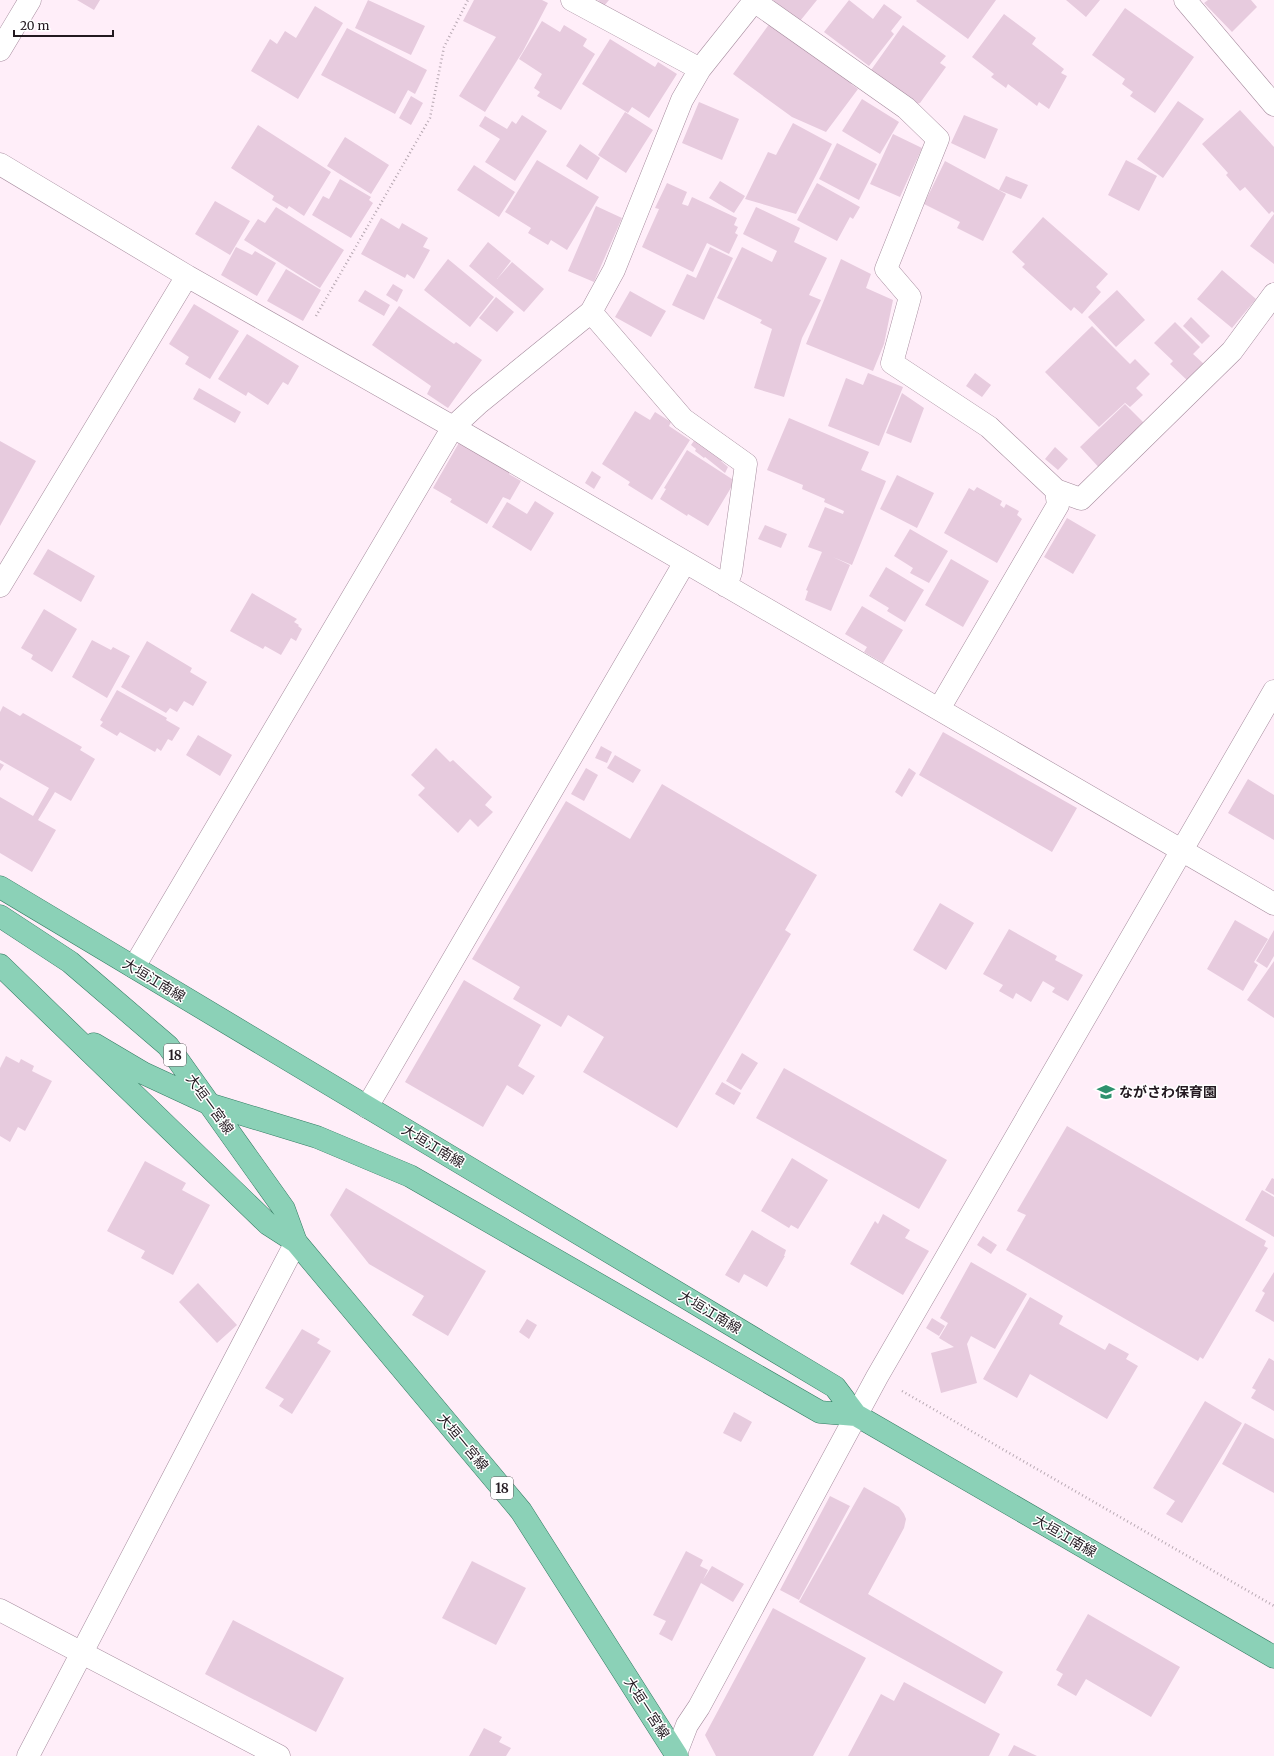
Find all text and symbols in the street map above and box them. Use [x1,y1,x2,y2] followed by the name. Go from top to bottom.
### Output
[14,12,113,38] scale bar
[20,18,49,33] text: 20 m
[119,954,189,1006] street label: 大垣江南線
[164,1044,186,1066] road number: 18
[182,1070,238,1138] street label: 大垣一宮線
[1096,1082,1116,1102] school or university icon: ながさわ保育園
[1119,1083,1217,1101] place label: ながさわ保育園
[398,1120,468,1172] street label: 大垣江南線
[675,1286,745,1338] street label: 大垣江南線
[434,1409,492,1475] street label: 大垣一宮線
[491,1477,513,1499] road number: 18
[1030,1511,1100,1561] street label: 大垣江南線
[620,1674,674,1742] street label: 大垣一宮線

